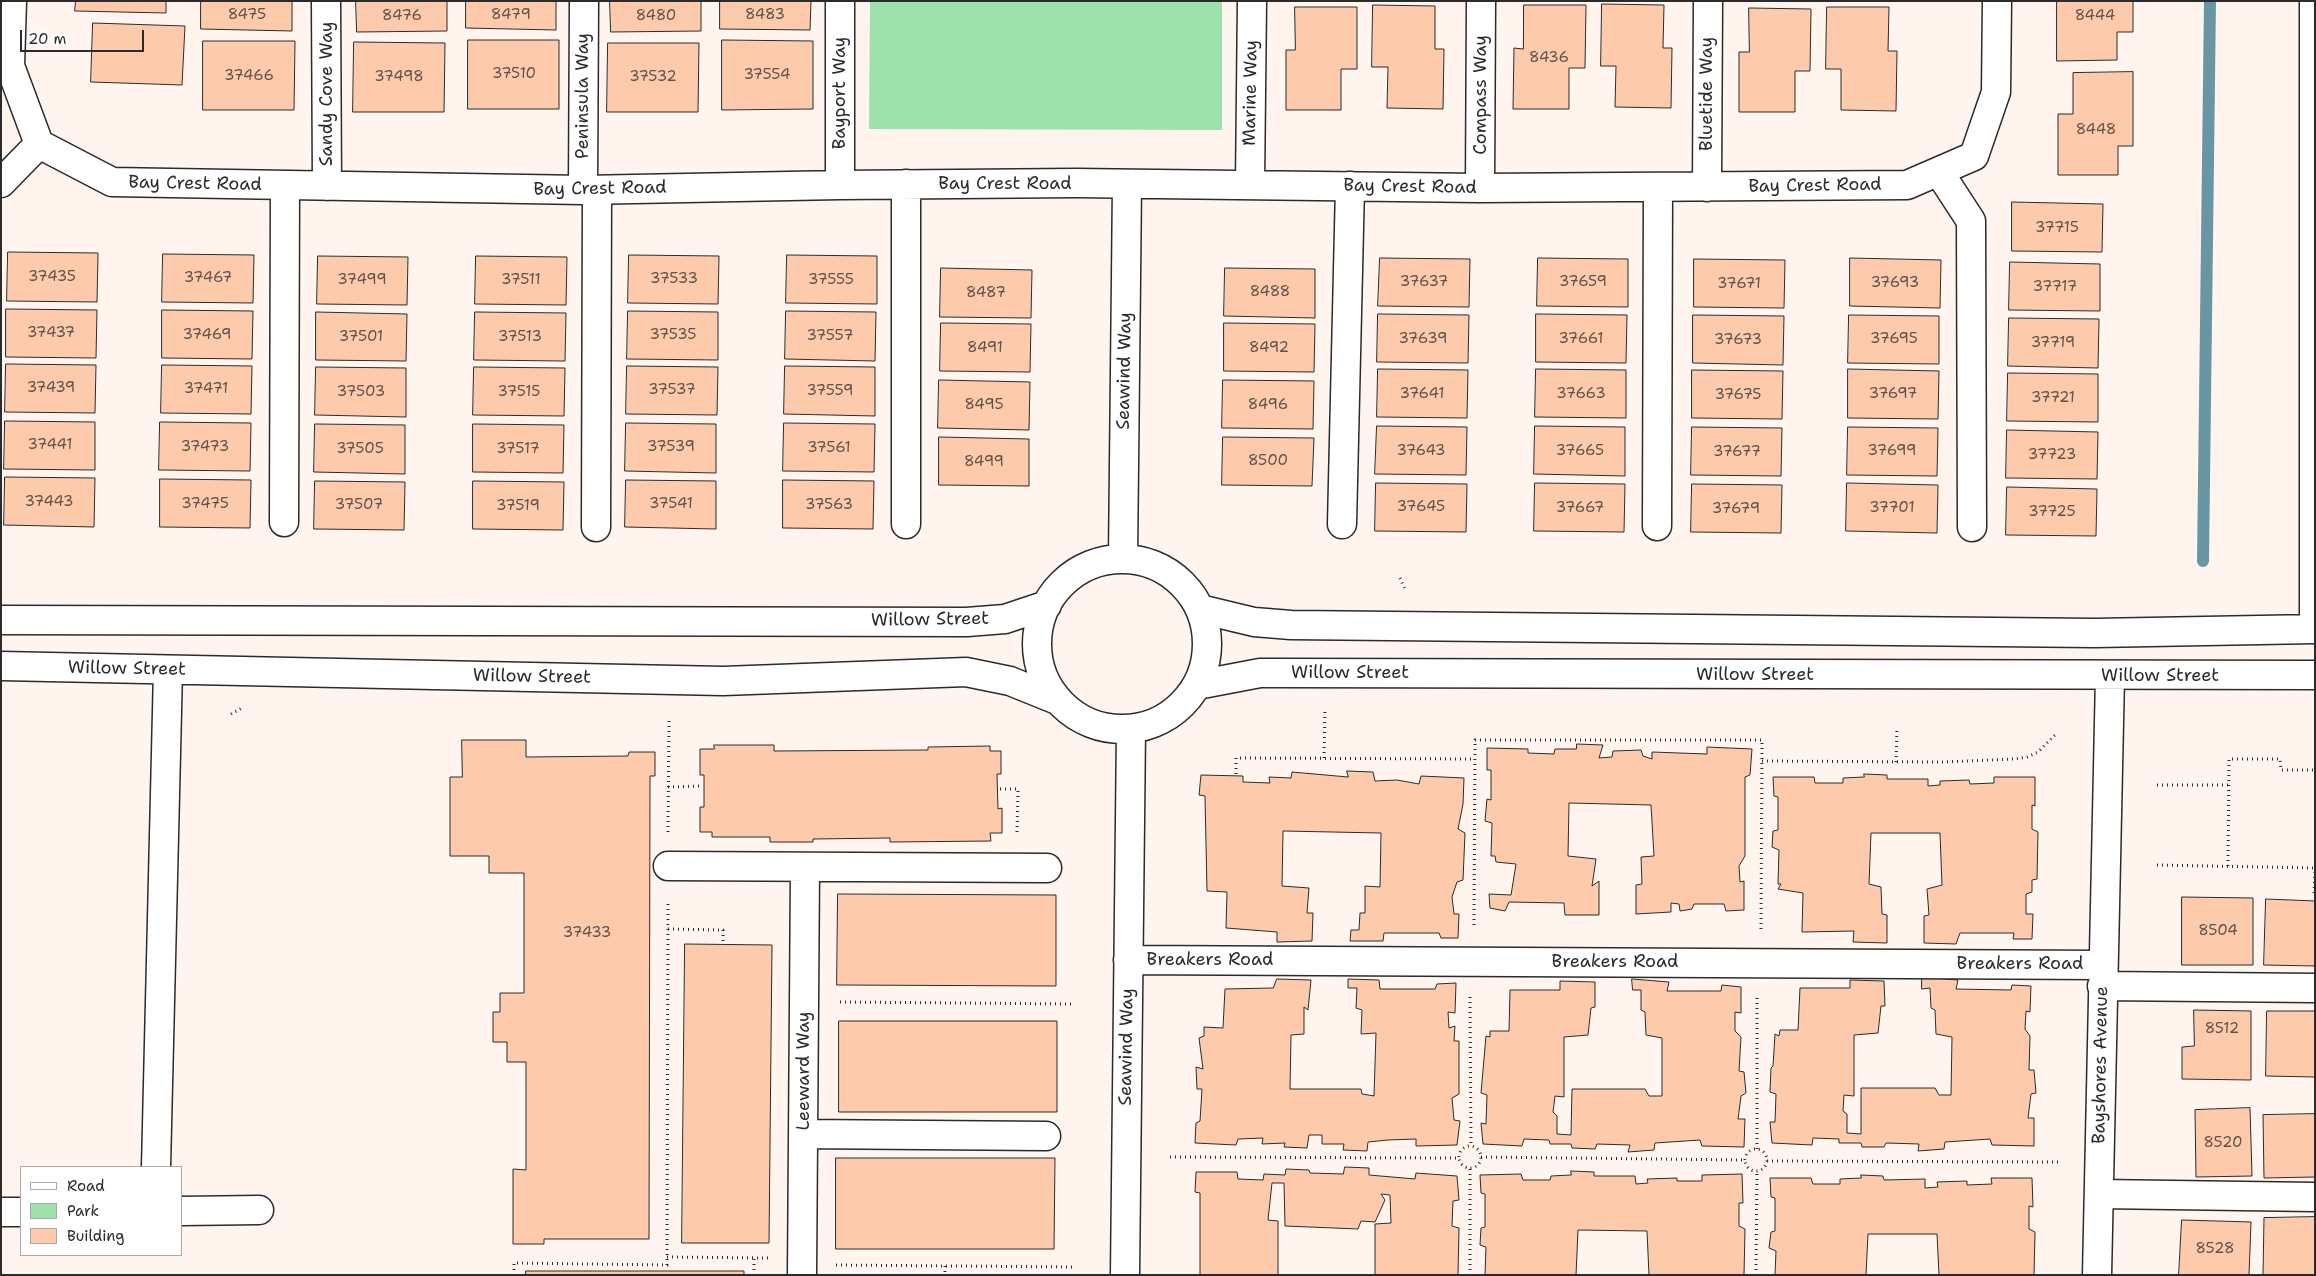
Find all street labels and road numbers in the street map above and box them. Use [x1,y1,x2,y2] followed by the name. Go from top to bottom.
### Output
[316,22,338,166] street label: Sandy Cove Way
[572,33,594,159] street label: Peninsula Way
[1470,35,1492,155] street label: Compass Way
[829,37,851,149] street label: Bayport Way
[1696,37,1718,151] street label: Bluetide Way
[1239,40,1263,146] street label: Marine Way
[128,172,262,196] street label: Bay Crest Road
[938,173,1072,195] street label: Bay Crest Road
[1748,174,1882,198] street label: Bay Crest Road
[1343,175,1477,199] street label: Bay Crest Road
[533,177,667,201] street label: Bay Crest Road
[1113,312,1137,430] street label: Seawind Way
[871,608,989,632] street label: Willow Street
[68,657,186,681] street label: Willow Street
[1291,662,1409,684] street label: Willow Street
[1696,664,1814,686] street label: Willow Street
[473,665,591,689] street label: Willow Street
[2101,665,2219,687] street label: Willow Street
[1147,949,1273,971] street label: Breakers Road
[1552,951,1678,973] street label: Breakers Road
[1957,953,2083,975] street label: Breakers Road
[2089,986,2113,1144] street label: Bayshores Avenue
[1115,988,1139,1106] street label: Seawind Way
[793,1012,815,1130] street label: Leeward Way

